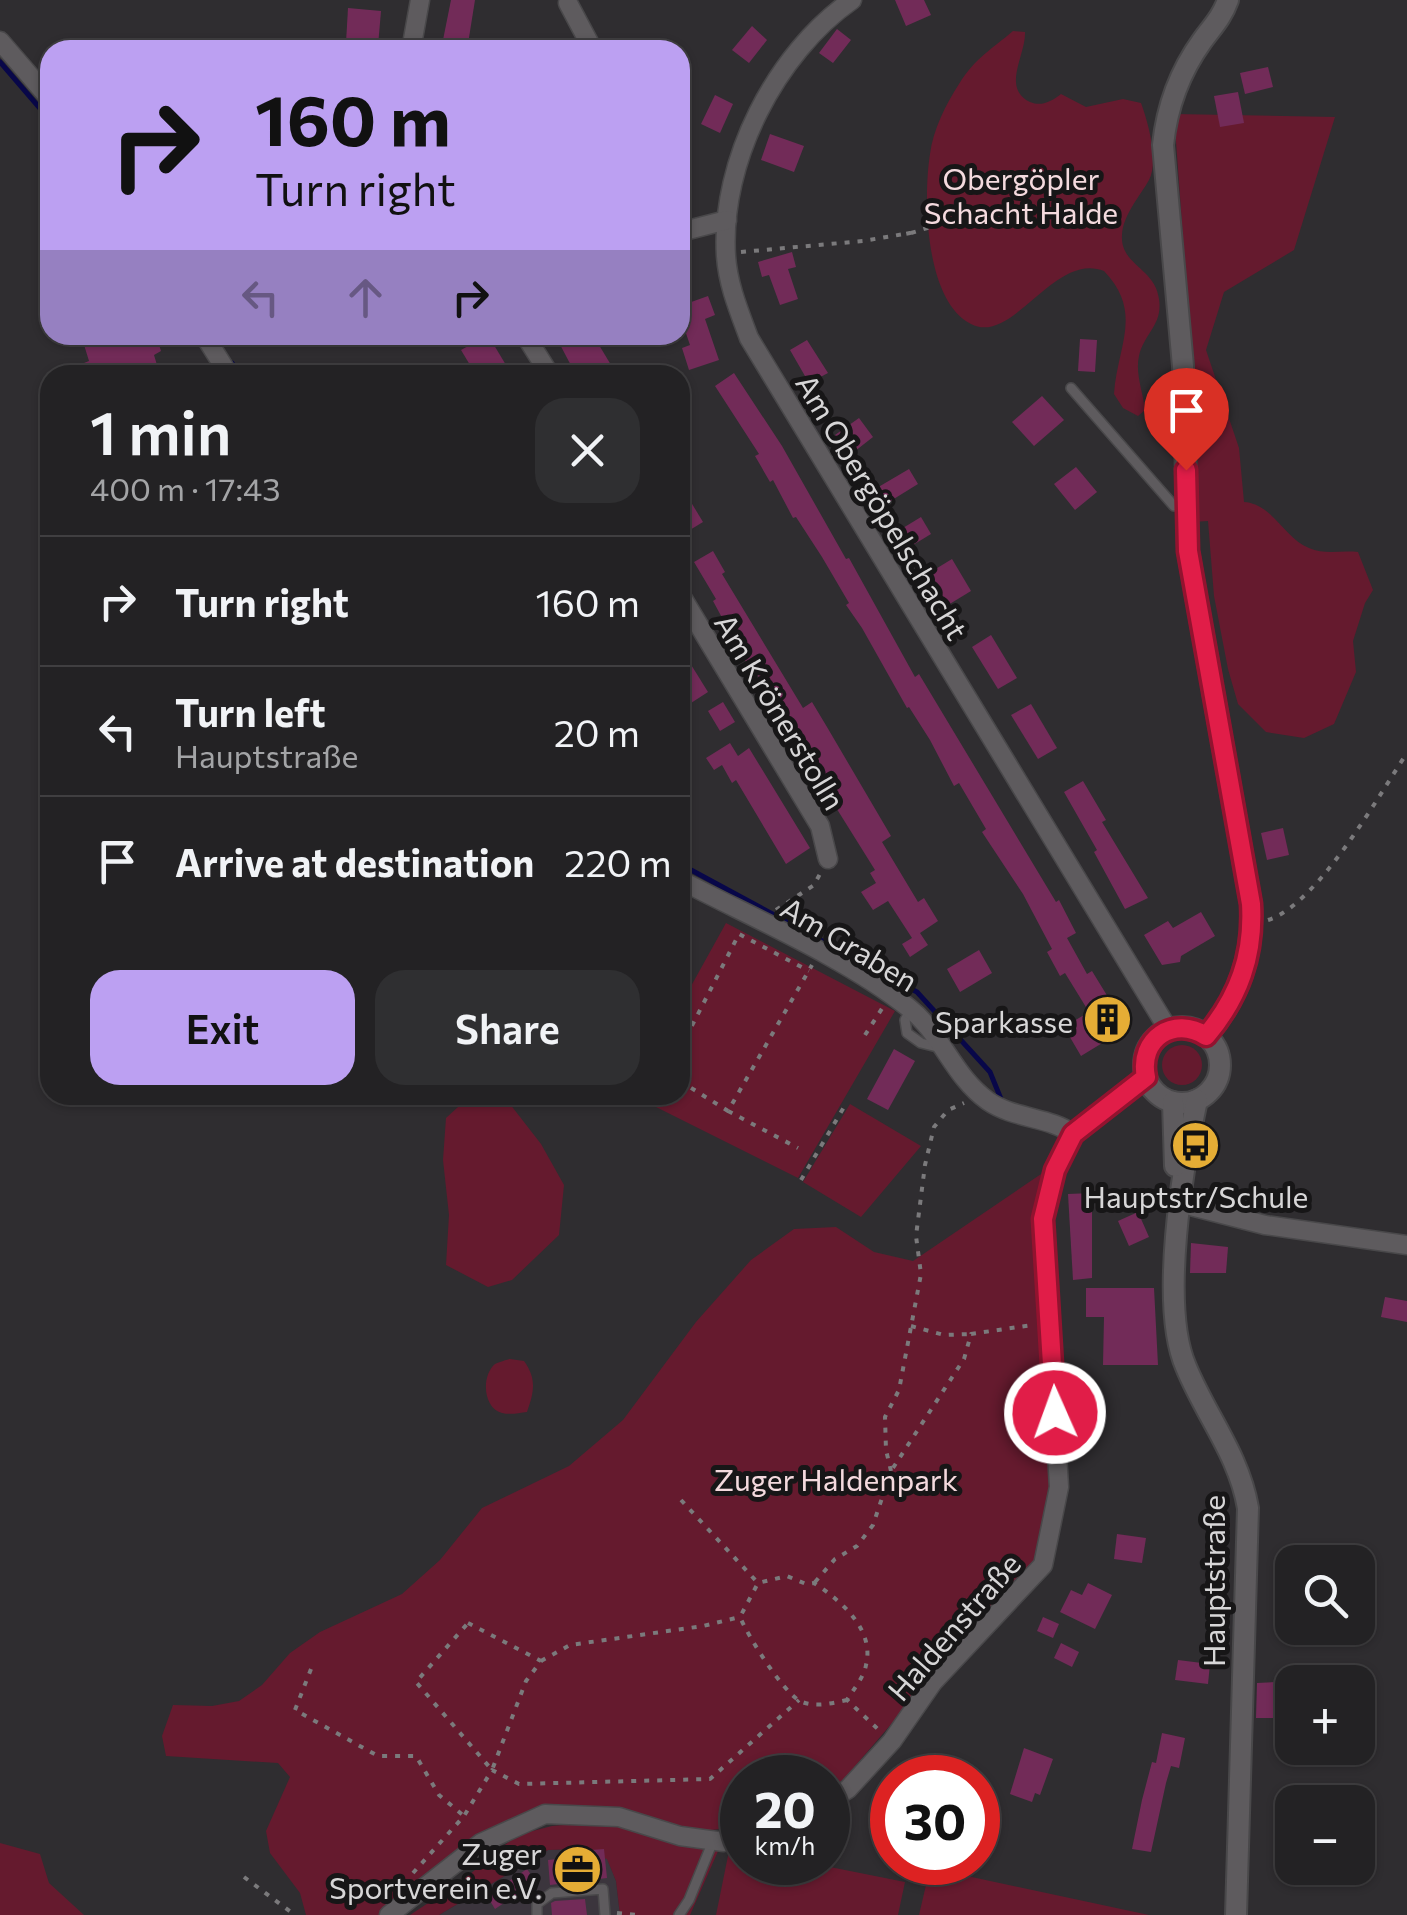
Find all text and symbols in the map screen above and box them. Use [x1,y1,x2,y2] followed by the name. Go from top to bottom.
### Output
[255,75,451,160] text: 160 m
[90,80,220,210] icon: right
[924,159,1118,230] park label: Obergöpler Schacht Halde
[255,160,456,215] text: Turn right
[233,270,288,325] icon: left
[338,270,393,325] icon: ahead
[443,270,498,325] icon: right
[789,366,977,646] street label: Am Obergöpelschacht
[1144,368,1229,471] pin
[1159,383,1214,438] icon: arrive
[90,394,231,467] text: 1 min
[535,398,640,503] button: close
[90,468,280,508] text: 400 m · 17:43
[90,574,145,629] icon: right
[175,578,349,625] text: Turn right
[535,578,640,625] text: 160 m
[708,606,854,816] street label: Am Krönerstolln
[175,688,326,735] text: Turn left
[90,704,145,759] icon: left
[554,708,640,755] text: 20 m
[175,735,358,775] text: Hauptstraße
[90,834,145,889] icon: arrive
[175,838,534,885] text: Arrive at destination
[564,838,672,885] text: 220 m
[775,888,925,998] street label: Am Graben
[90,970,355,1085] button: Exit
[375,970,640,1085] button: Share
[1082,994,1134,1046] building icon: Sparkasse
[935,1002,1073,1039] place label: Sparkasse
[1170,1120,1222,1172] bus stop icon: Hauptstr/Schule
[1084,1177,1308,1214] place label: Hauptstr/Schule
[1003,1361,1107,1465] position arrow
[714,1460,958,1497] park label: Zuger Haldenpark
[1194,1495,1231,1667] street label: Hauptstraße
[879,1545,1027,1707] street label: Haldenstraße
[1275,1545,1375,1885] map controls
[1275,1545,1375,1645] button: search
[1275,1665,1375,1765] button: +
[870,1755,1000,1885] speed limit sign: 30
[754,1777,816,1838] text: 20
[1275,1785,1375,1885] button: −
[755,1830,815,1860] text: km/h
[329,1834,542,1905] place label: Zuger Sportverein e.V.
[551,1843,603,1895] office icon: Zuger Sportverein e.V.

